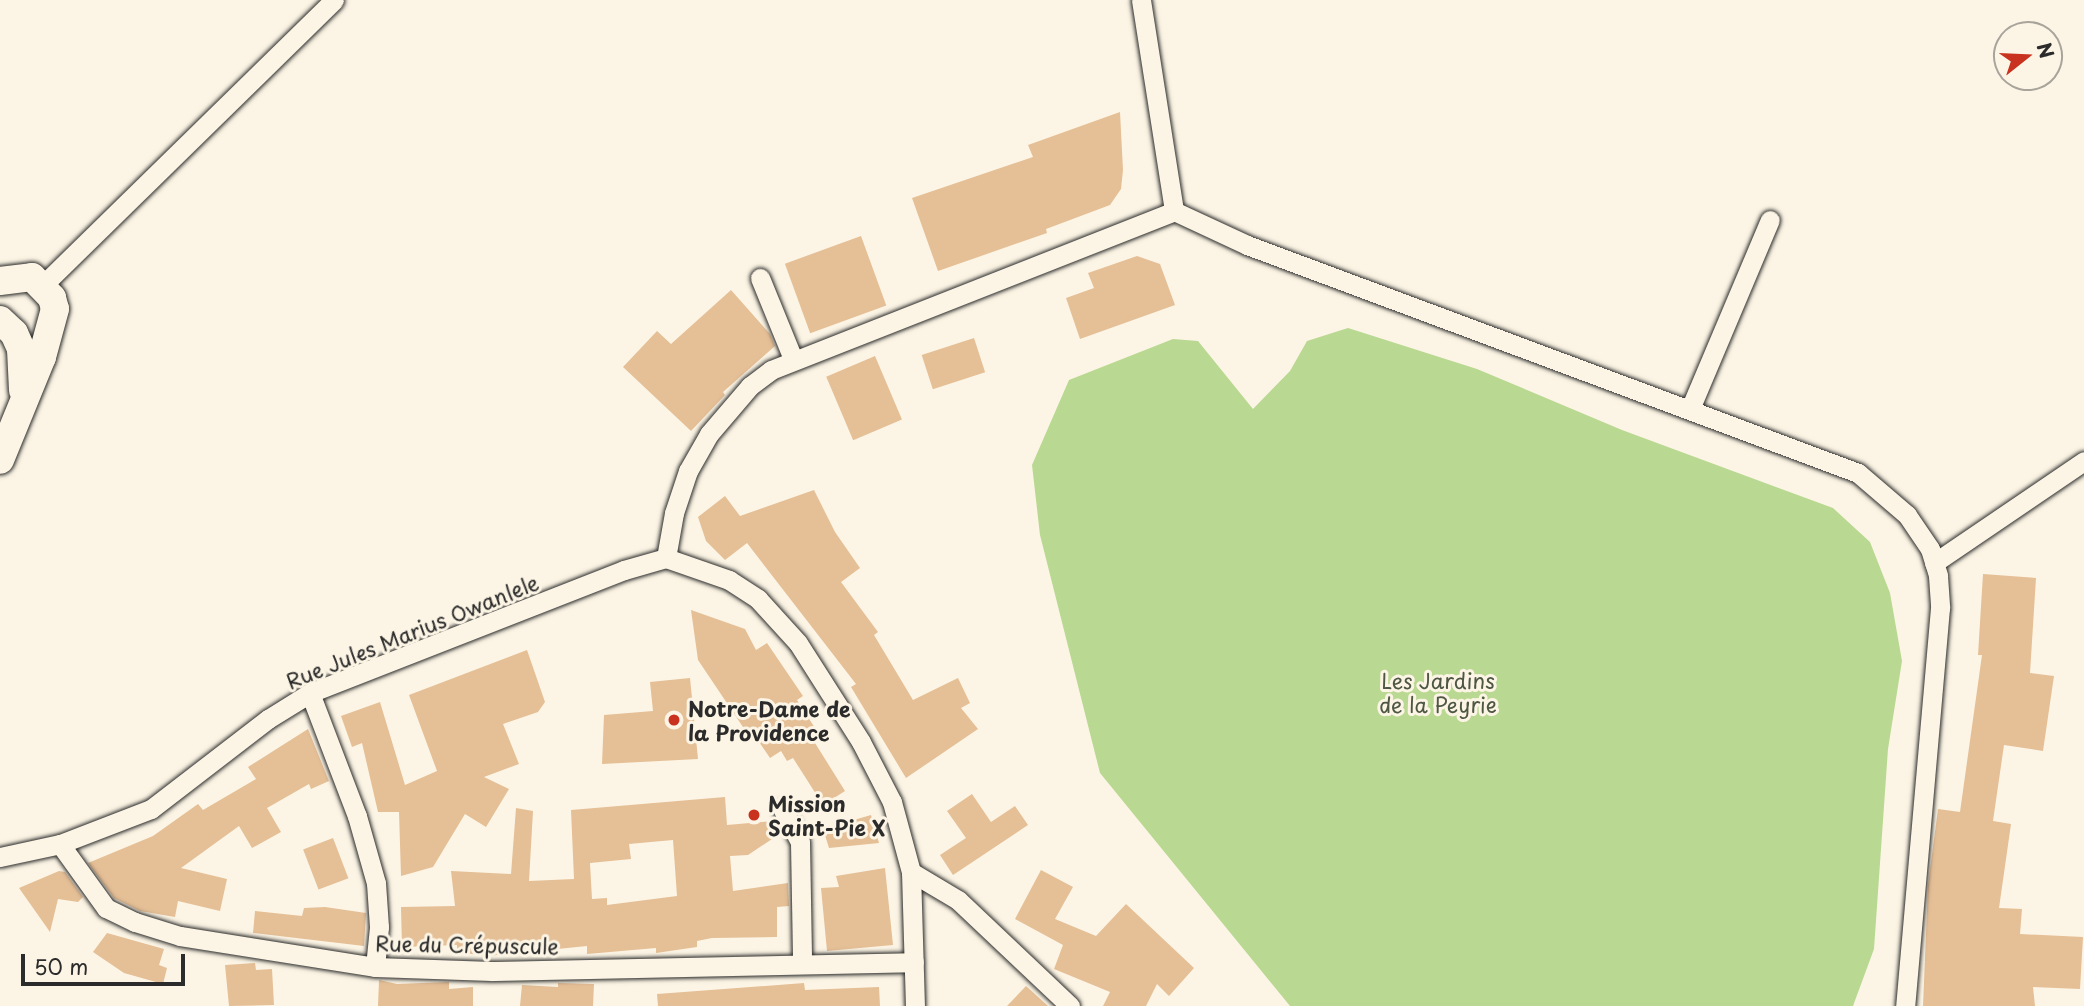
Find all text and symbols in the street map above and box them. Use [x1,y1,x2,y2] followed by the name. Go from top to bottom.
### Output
[1993,21,2063,91] north arrow
[2030,39,2062,62] text: N
[281,568,543,694] street label: Rue Jules Marius Owanlele
[1379,667,1497,717] park label: Les Jardins de la Peyrie
[688,695,851,745] place label: Notre-Dame de la Providence
[666,712,682,728] marker: Notre-Dame de la Providence
[768,790,886,840] place label: Mission Saint-Pie X
[746,807,762,823] marker: Mission Saint-Pie X
[373,930,561,958] street label: Rue du Crépuscule
[24,940,189,984] scale bar
[34,950,88,982] text: 50 m

